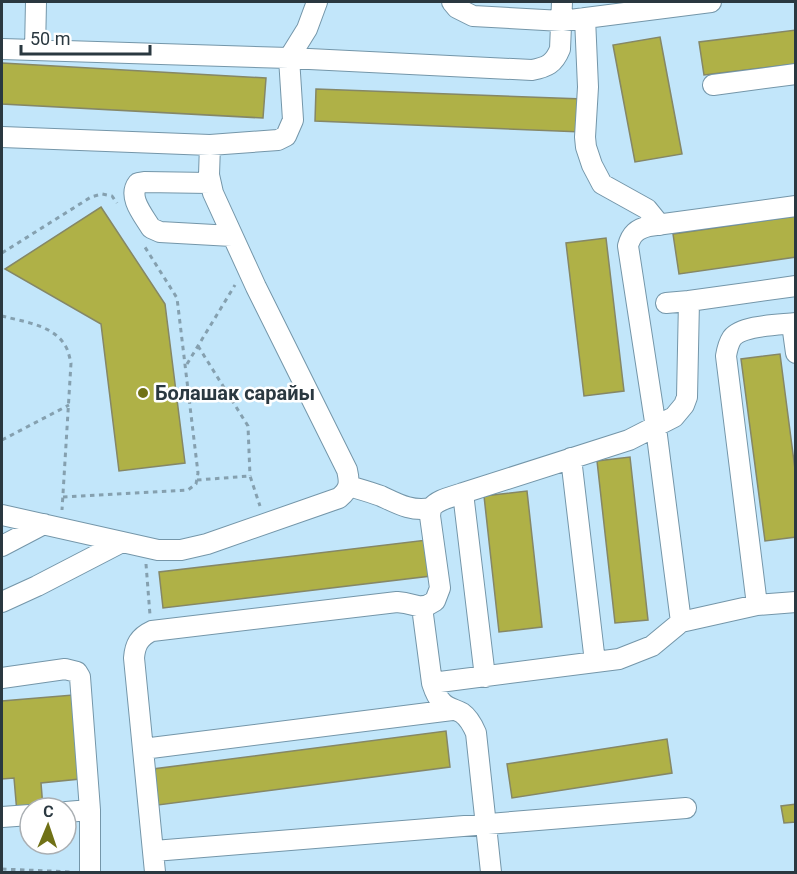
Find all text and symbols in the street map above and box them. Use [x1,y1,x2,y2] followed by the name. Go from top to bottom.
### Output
[21,18,150,56] scale bar
[30,28,70,49] text: 50 m
[155,381,315,405] place label: Болашак сарайы
[136,386,150,400] marker: Болашак сарайы
[18,796,78,856] north arrow
[43,802,54,821] text: С

